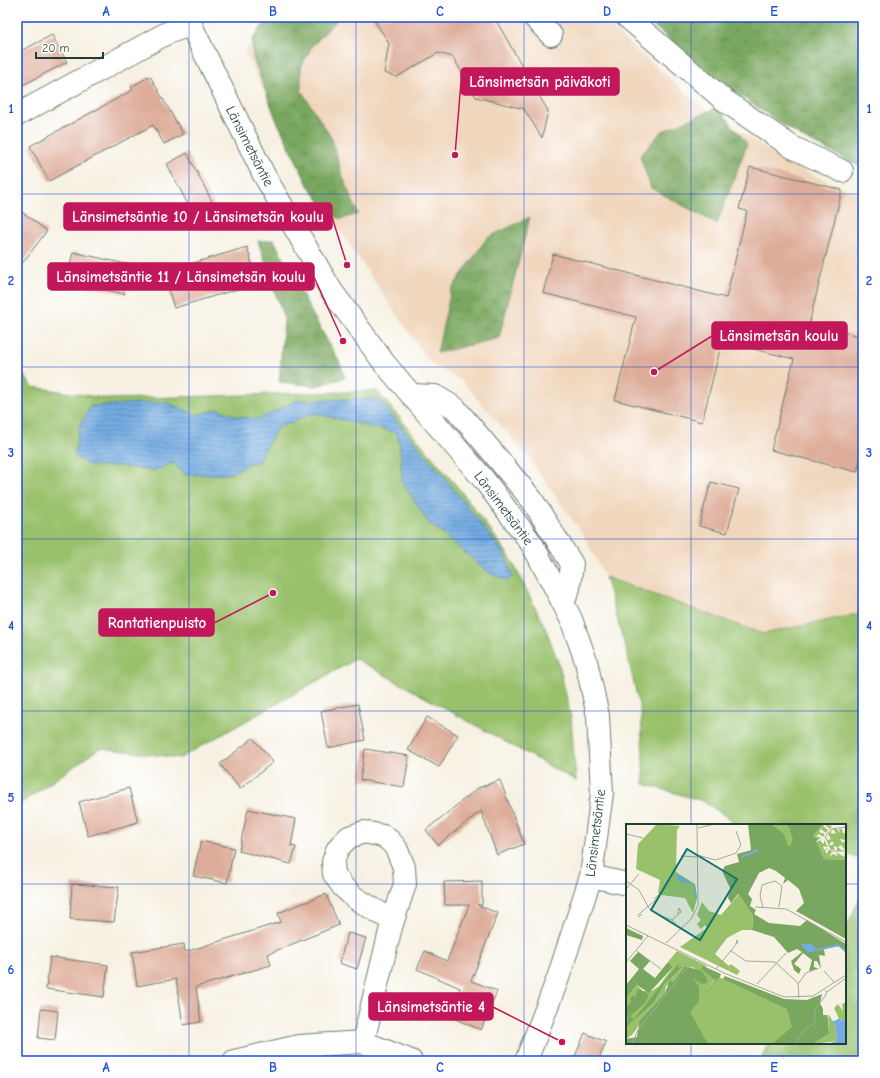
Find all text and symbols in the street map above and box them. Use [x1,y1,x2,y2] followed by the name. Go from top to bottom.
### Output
[102,4,110,19] text: A
[269,4,277,19] text: B
[436,4,444,19] text: C
[603,4,611,19] text: D
[770,4,778,19] text: E
[36,34,103,60] scale bar
[42,41,70,55] text: 20 m
[461,68,619,95] callout: Länsimetsän päiväkoti
[469,73,611,91] text: Länsimetsän päiväkoti
[8,101,14,116] text: 1
[866,101,872,116] text: 1
[222,103,277,189] street label: Länsimetsäntie
[64,203,332,230] callout: Länsimetsäntie 10 / Länsimetsän koulu
[72,208,324,226] text: Länsimetsäntie 10 / Länsimetsän koulu
[48,263,314,290] callout: Länsimetsäntie 11 / Länsimetsän koulu
[56,268,306,286] text: Länsimetsäntie 11 / Länsimetsän koulu
[8,273,14,288] text: 2
[866,273,872,288] text: 2
[712,322,847,349] callout: Länsimetsän koulu
[719,327,839,345] text: Länsimetsän koulu
[8,445,14,460] text: 3
[866,445,872,460] text: 3
[470,468,537,549] street label: Länsimetsäntie
[99,609,214,636] callout: Rantatienpuisto
[108,614,207,632] text: Rantatienpuisto
[8,618,14,633] text: 4
[866,618,872,633] text: 4
[582,788,609,878] street label: Länsimetsäntie
[8,790,15,805] text: 5
[866,790,873,805] text: 5
[626,824,846,1044] inset map
[8,962,15,977] text: 6
[866,962,873,977] text: 6
[369,993,493,1020] callout: Länsimetsäntie 4
[377,998,485,1016] text: Länsimetsäntie 4
[102,1060,110,1075] text: A
[269,1060,277,1075] text: B
[436,1060,444,1075] text: C
[603,1060,611,1075] text: D
[770,1060,778,1075] text: E

